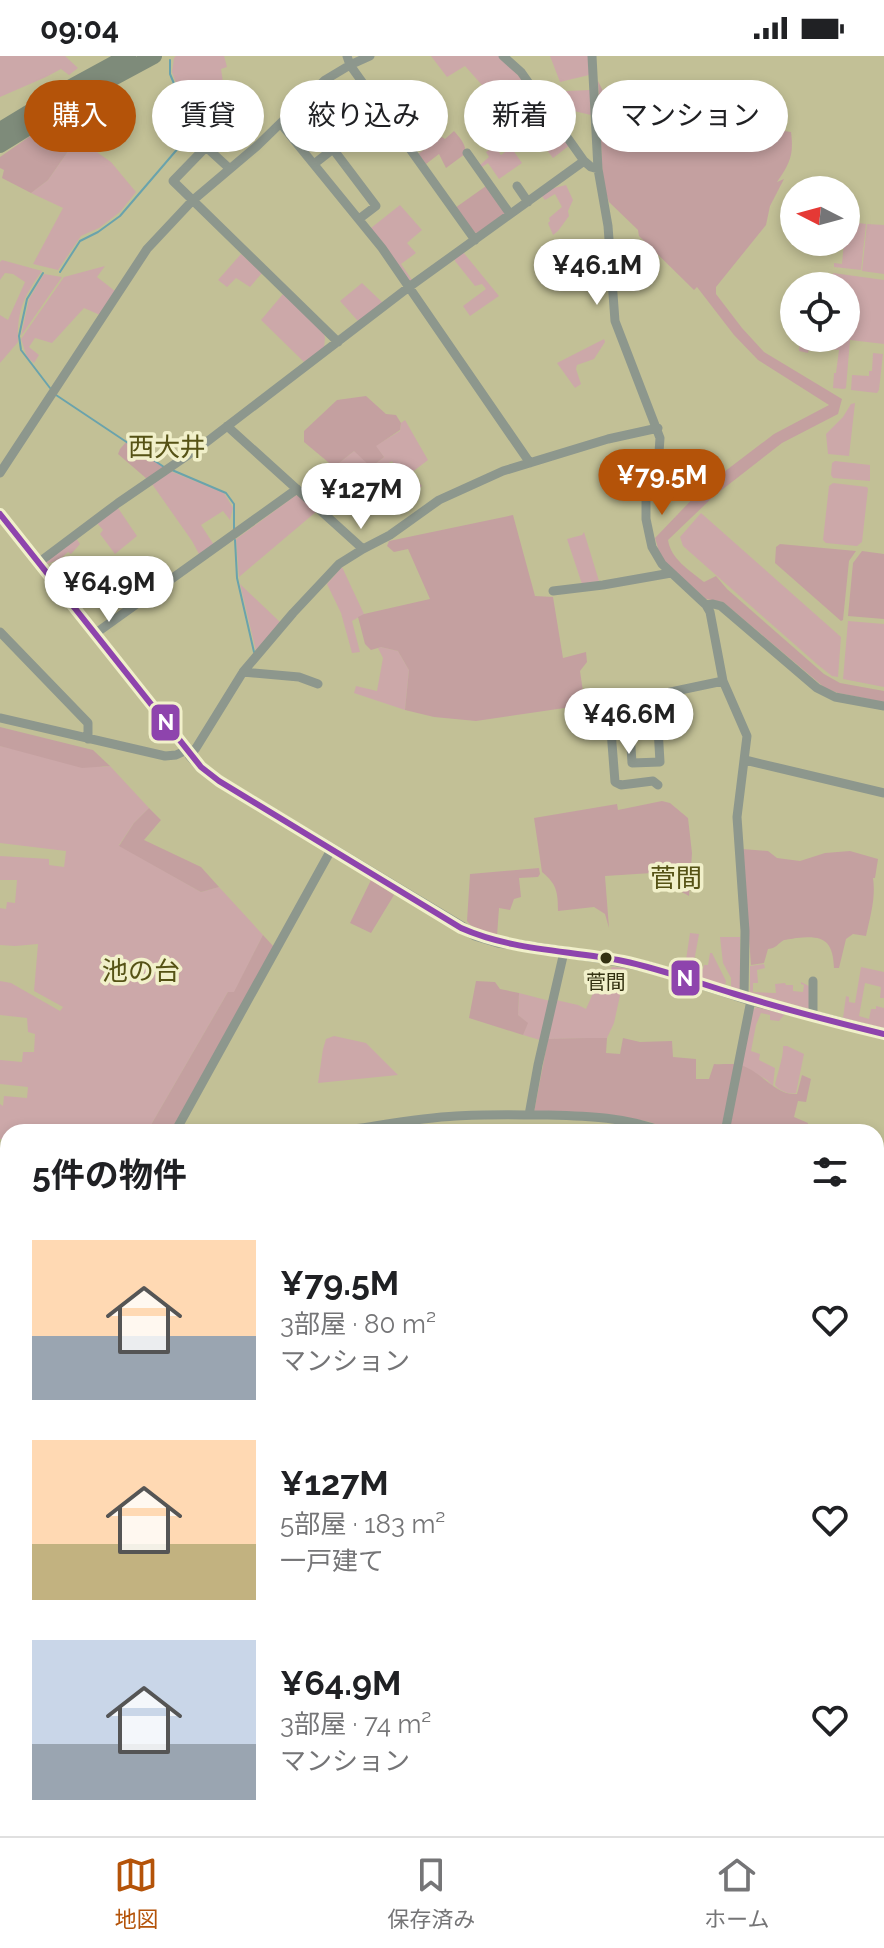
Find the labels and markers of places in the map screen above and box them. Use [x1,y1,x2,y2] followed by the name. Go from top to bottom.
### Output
[532,239,662,307] pin: ¥46.1M
[597,449,727,517] pin: ¥79.5M
[305,463,417,531] pin: ¥127M
[44,556,174,624] pin: ¥64.9M
[564,688,694,756] pin: ¥46.6M
[598,950,614,966] marker: 菅間
[586,970,626,994] place label: 菅間

